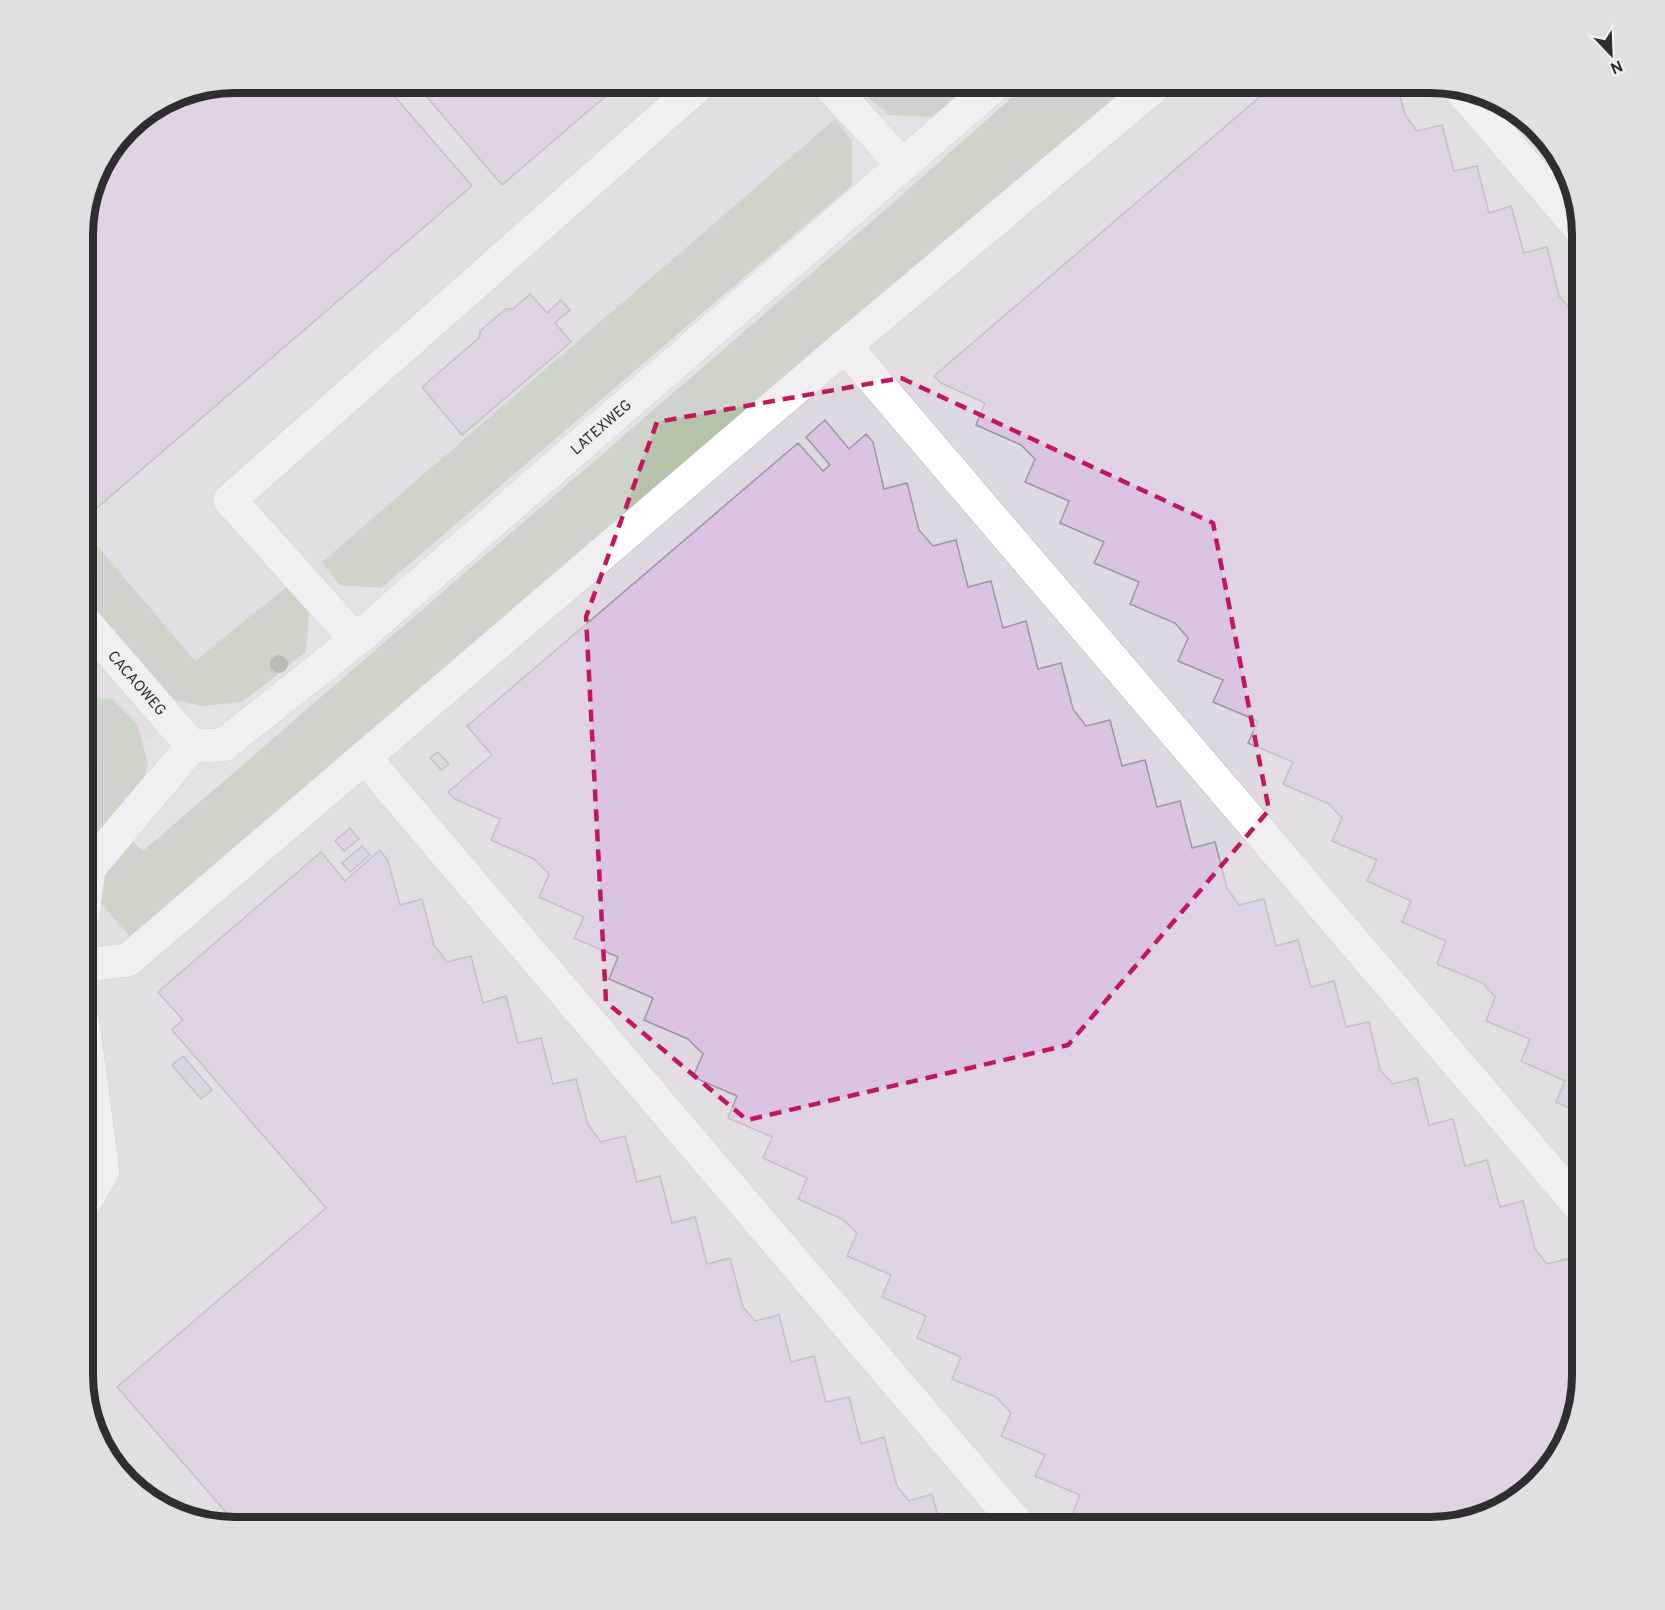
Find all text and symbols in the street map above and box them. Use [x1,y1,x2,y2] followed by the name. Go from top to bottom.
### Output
[1581,24,1641,84] north arrow
[1607,55,1625,77] text: N
[567,396,637,460] street label: LATEXWEG
[102,648,169,720] street label: CACAOWEG

